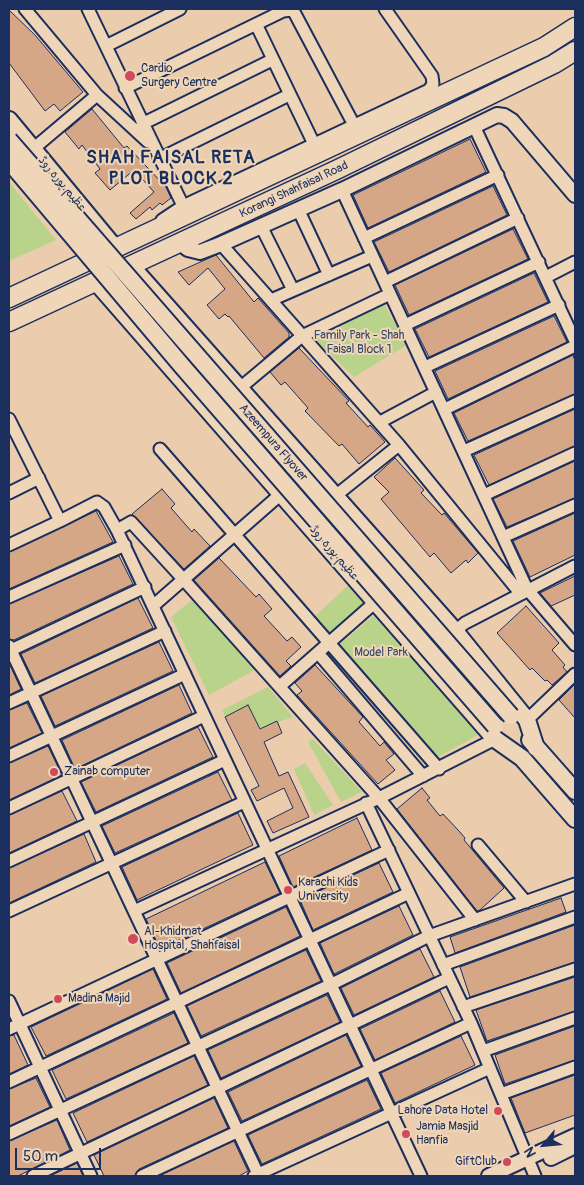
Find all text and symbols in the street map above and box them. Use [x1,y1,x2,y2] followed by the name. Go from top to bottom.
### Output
[141,62,217,90] place label: Cardio Surgery Centre
[123,69,137,83] marker: Cardio Surgery Centre
[84,147,258,190] district label: SHAH FAISAL RETA PLOT BLOCK 2
[35,153,89,215] street label: عظیم پورہ روڈ
[238,159,350,221] street label: Korangi Shahfaisal Road
[314,329,404,357] park label: Family Park - Shah Faisal Block 1
[236,401,310,485] street label: Azeempura Flyover
[306,523,362,583] street label: عظیم پورہ روڈ
[354,646,408,660] park label: Model Park
[64,765,150,779] place label: Zainab computer
[48,766,60,778] marker: Zainab computer
[298,876,358,904] place label: Karachi Kids University
[282,884,294,896] marker: Karachi Kids University
[144,925,240,953] place label: Al-Khidmat Hospital, Shahfaisal
[126,932,140,946] marker: Al-Khidmat Hospital, Shahfaisal
[68,992,130,1006] place label: Madina Majid
[52,993,64,1005] marker: Madina Majid
[398,1104,488,1118] place label: Lahore Data Hotel
[492,1105,504,1117] marker: Lahore Data Hotel
[416,1120,479,1148] place label: Jamia Masjid Hanfia
[519,1120,569,1170] north arrow
[400,1128,412,1140] marker: Jamia Masjid Hanfia
[18,1138,104,1170] scale bar
[521,1144,540,1160] text: N
[23,1147,58,1166] text: 50 m
[455,1155,497,1169] place label: GiftClub
[501,1156,513,1168] marker: GiftClub

